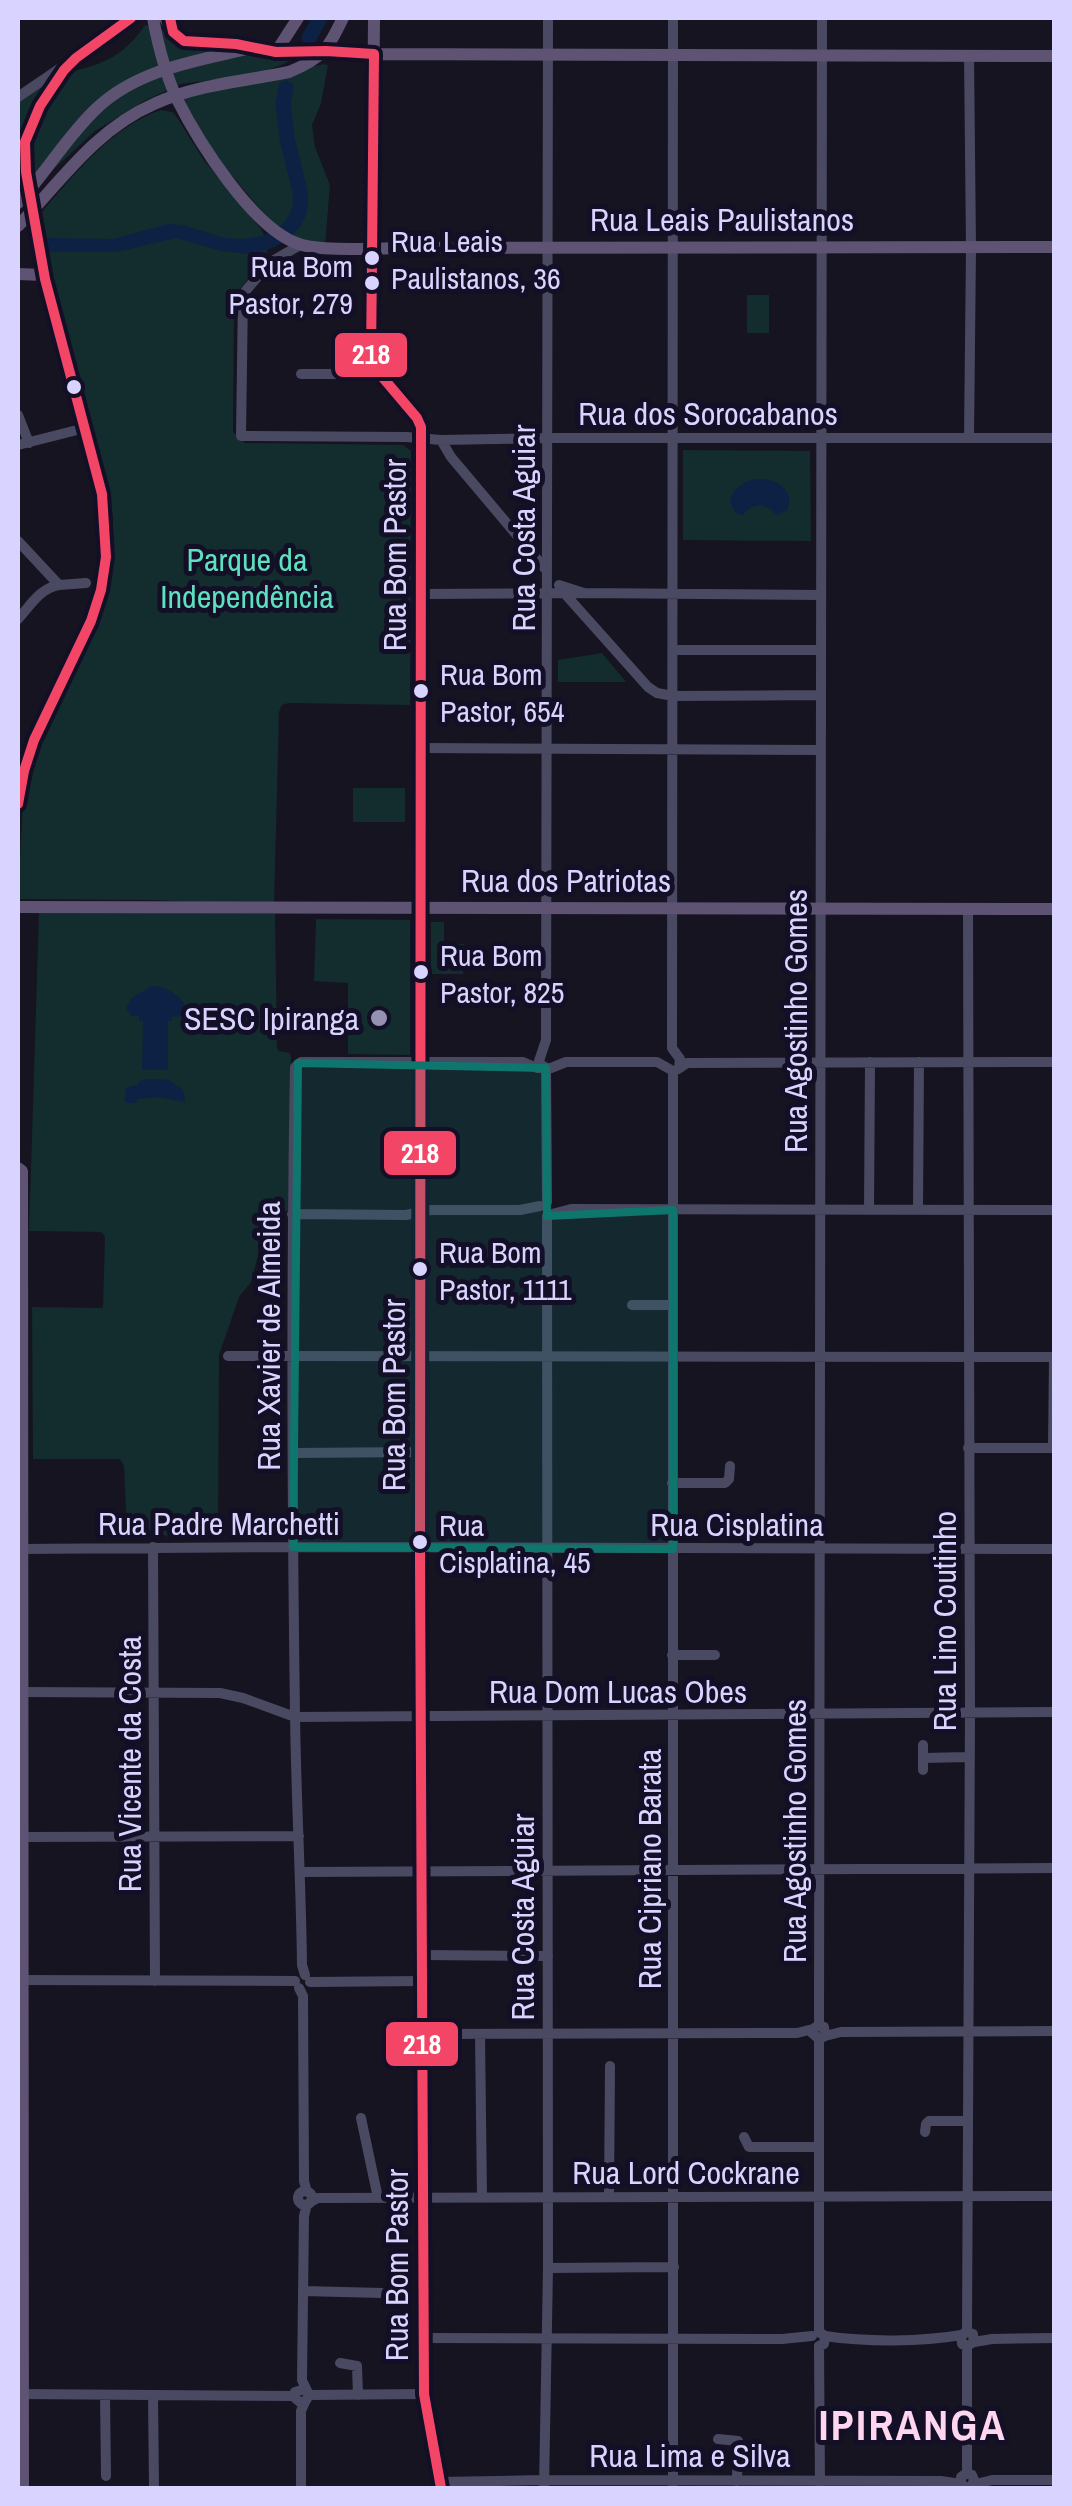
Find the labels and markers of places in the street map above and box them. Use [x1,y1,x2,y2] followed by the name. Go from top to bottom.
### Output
[391,221,561,298] place label: Rua Leais Paulistanos, 36
[229,246,353,323] place label: Rua Bom Pastor, 279
[362,248,382,268] marker: Rua Leais Paulistanos, 36
[362,273,382,293] marker: Rua Bom Pastor, 279
[64,377,84,397] unlabelled marker
[440,654,565,731] place label: Rua Bom Pastor, 654
[411,681,431,701] marker: Rua Bom Pastor, 654
[440,935,564,1012] place label: Rua Bom Pastor, 825
[411,962,431,982] marker: Rua Bom Pastor, 825
[184,997,359,1040] place label: SESC Ipiranga
[368,1007,390,1029] marker: SESC Ipiranga
[439,1232,572,1309] place label: Rua Bom Pastor, 1111
[410,1259,430,1279] marker: Rua Bom Pastor, 1111
[439,1505,591,1582] place label: Rua Cisplatina, 45
[410,1532,430,1552] marker: Rua Cisplatina, 45

